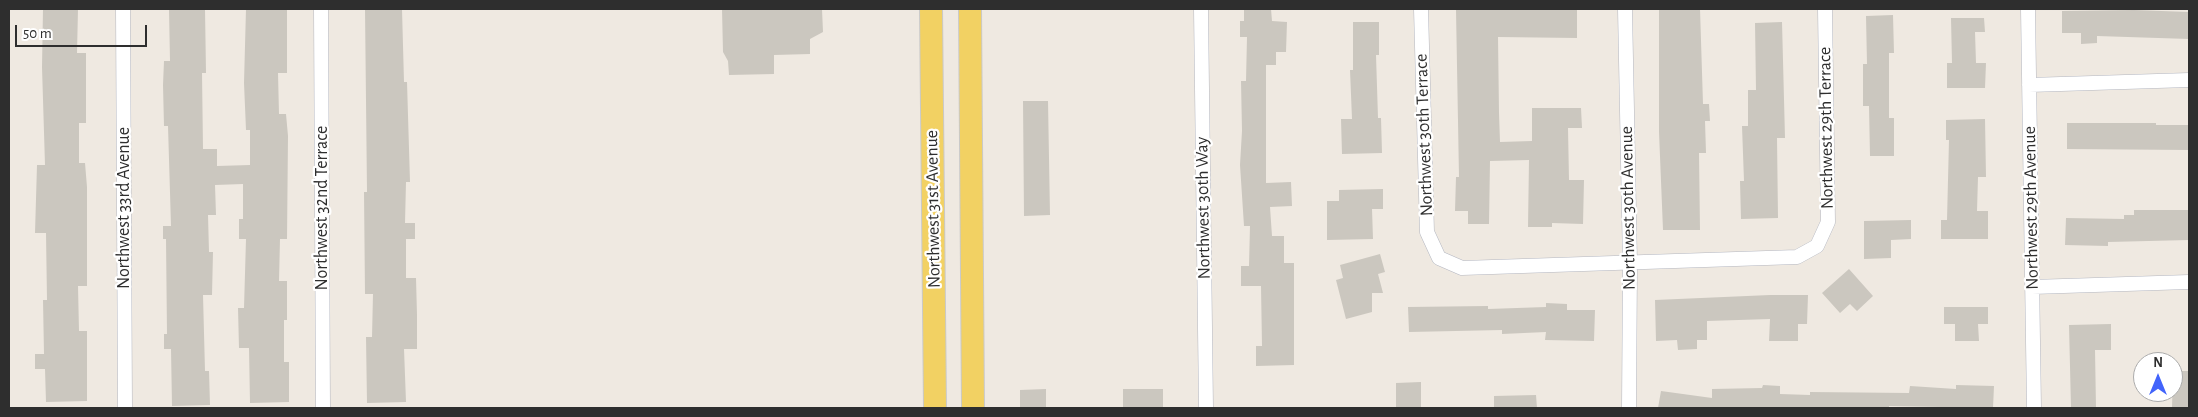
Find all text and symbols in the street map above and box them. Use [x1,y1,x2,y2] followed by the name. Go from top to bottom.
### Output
[18,15,150,47] scale bar
[23,26,52,41] text: 50 m
[1814,47,1838,209] street label: Northwest 29th Terrace
[1410,53,1438,217] street label: Northwest 30th Terrace
[311,126,333,290] street label: Northwest 32nd Terrace
[1616,126,1640,290] street label: Northwest 30th Avenue
[2019,126,2043,290] street label: Northwest 29th Avenue
[113,127,135,289] street label: Northwest 33rd Avenue
[921,130,945,288] street label: Northwest 31st Avenue
[1191,137,1215,279] street label: Northwest 30th Way
[2133,352,2183,402] north arrow
[2153,356,2163,370] text: N

